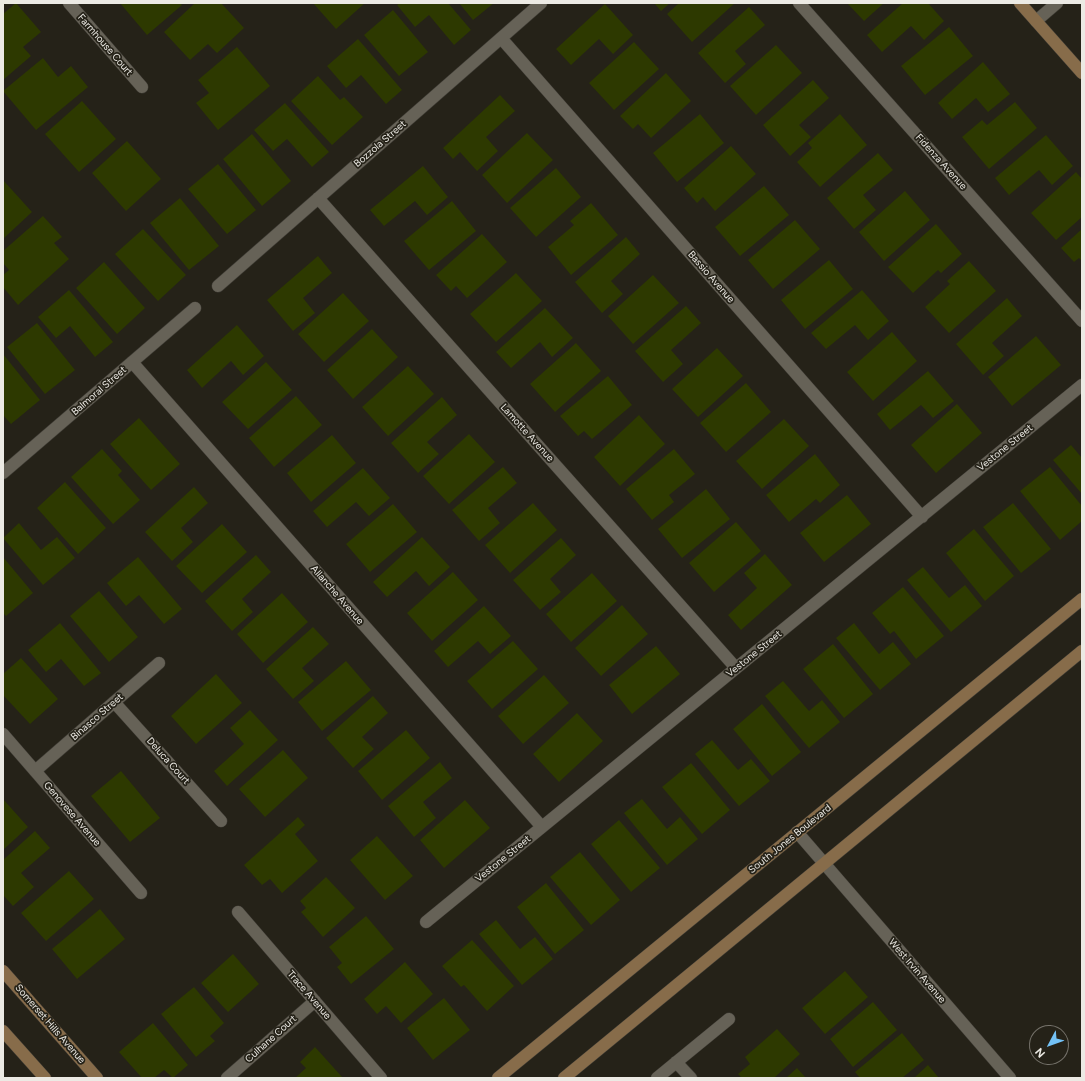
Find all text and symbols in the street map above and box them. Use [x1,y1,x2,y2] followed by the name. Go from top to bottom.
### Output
[75,12,135,78] street label: Farmhouse Court
[351,118,409,170] street label: Bozzola Street
[913,132,969,192] street label: Fidenza Avenue
[685,249,737,305] street label: Bassio Avenue
[69,364,129,418] street label: Balmoral Street
[498,402,556,464] street label: Lamotte Avenue
[975,422,1035,474] street label: Vestone Street
[308,563,366,627] street label: Allanche Avenue
[724,628,784,680] street label: Vestone Street
[68,691,126,743] street label: Binasco Street
[144,735,192,787] street label: Deluca Court
[41,779,103,849] street label: Genovese Avenue
[746,802,834,876] street label: South Jones Boulevard
[473,833,533,885] street label: Vestone Street
[886,936,948,1006] street label: West Irvin Avenue
[285,968,333,1022] street label: Trace Avenue
[12,982,88,1066] street label: Somerset Hills Avenue
[243,1013,299,1065] street label: Culhane Court
[1029,1025,1069,1065] north arrow
[1033,1045,1048,1060] text: N

